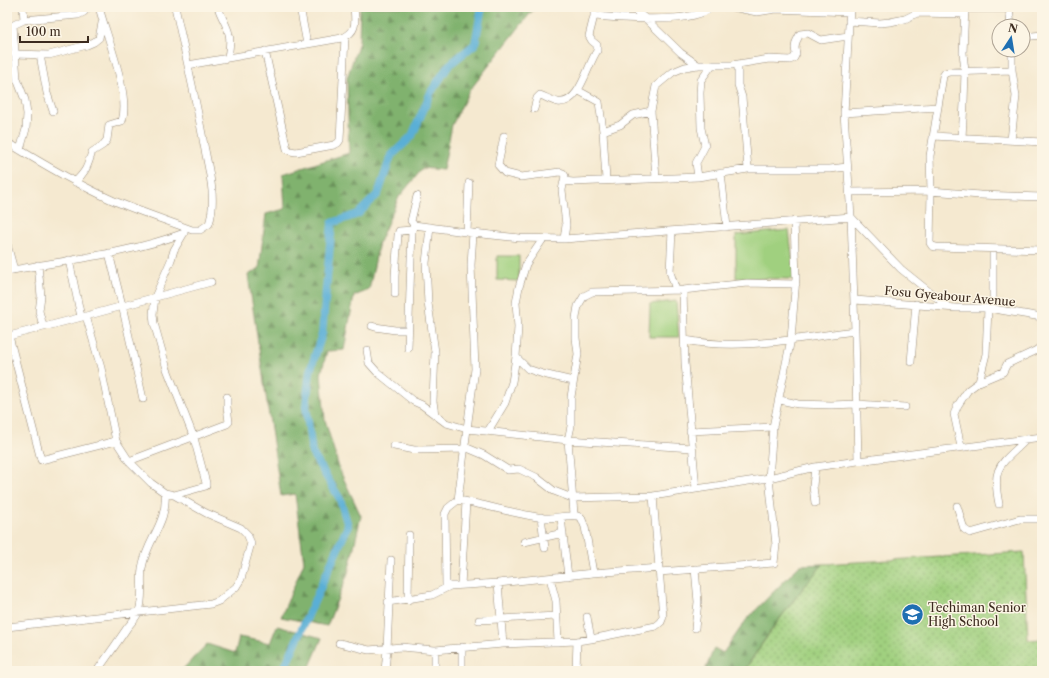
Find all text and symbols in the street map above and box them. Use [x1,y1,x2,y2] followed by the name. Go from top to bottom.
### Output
[20,18,88,44] scale bar
[991,18,1031,58] north arrow
[1007,20,1020,36] text: N
[26,24,61,39] text: 100 m
[884,283,1017,309] street label: Fosu Gyeabour Avenue
[928,600,1026,629] place label: Techiman Senior High School
[899,601,925,627] school or university icon: Techiman Senior High School

